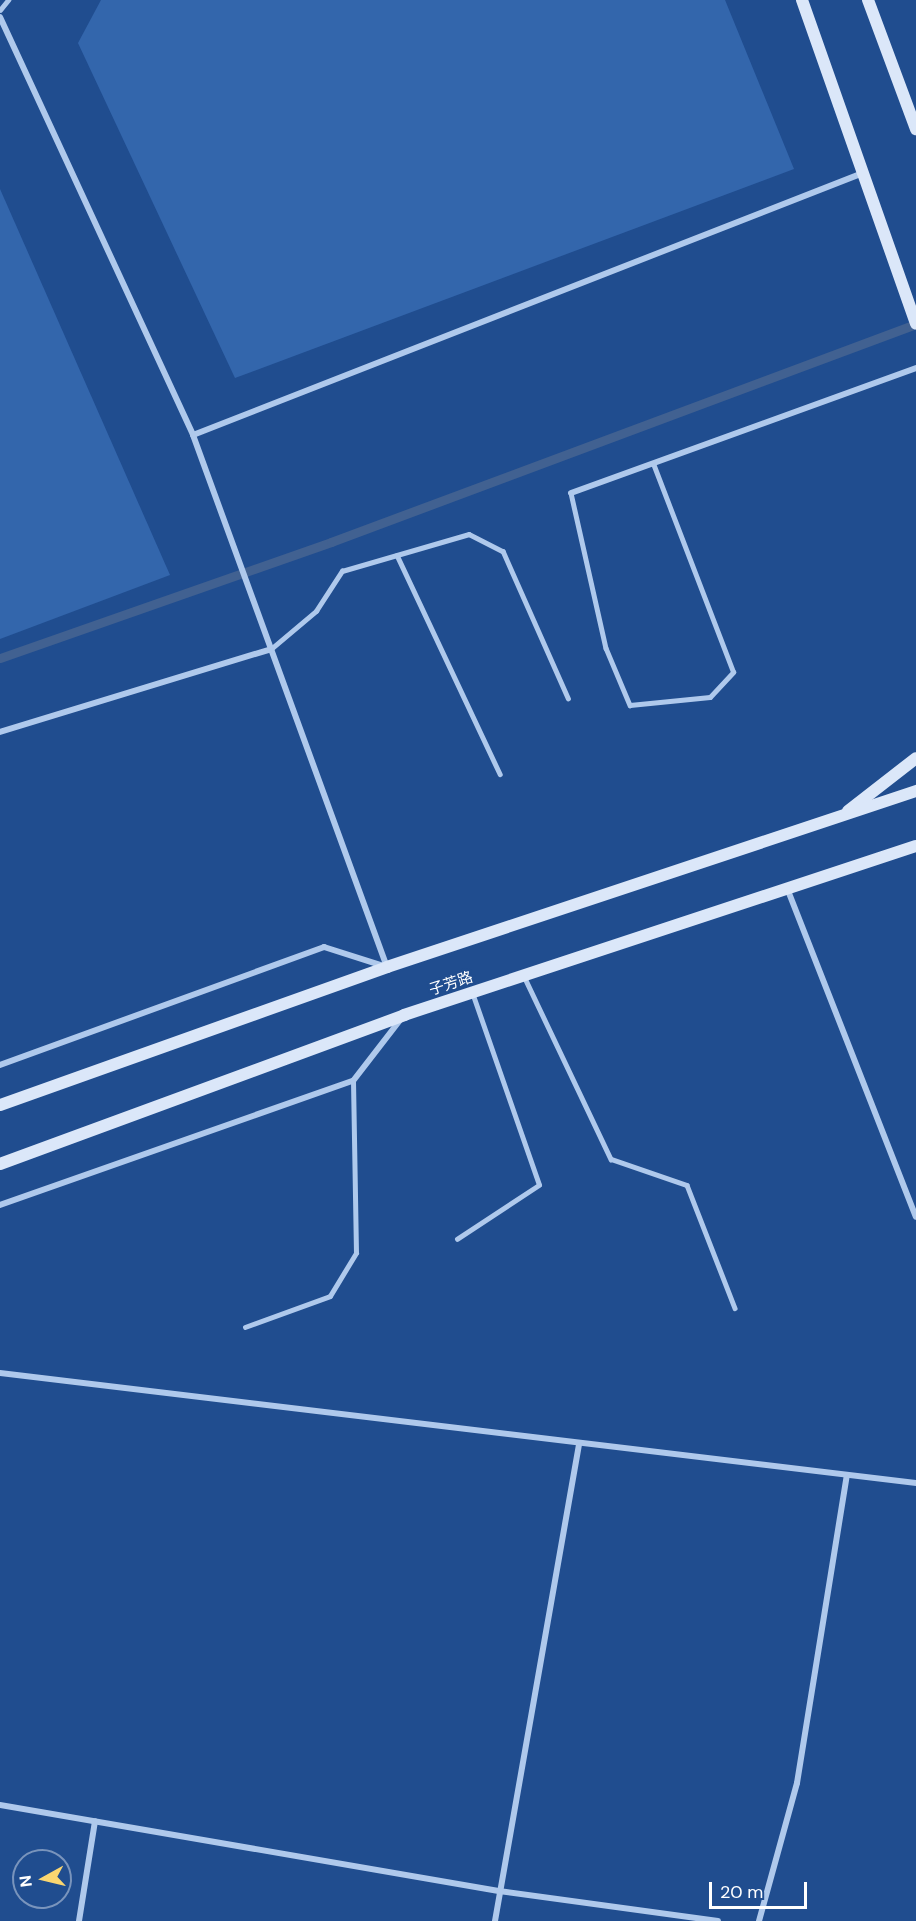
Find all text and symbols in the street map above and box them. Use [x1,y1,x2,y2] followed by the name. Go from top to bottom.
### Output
[427,968,475,1000] street label: 子芳路
[12,1849,72,1909] north arrow
[712,1870,810,1908] scale bar
[14,1874,37,1889] text: N
[720,1880,763,1904] text: 20 m

